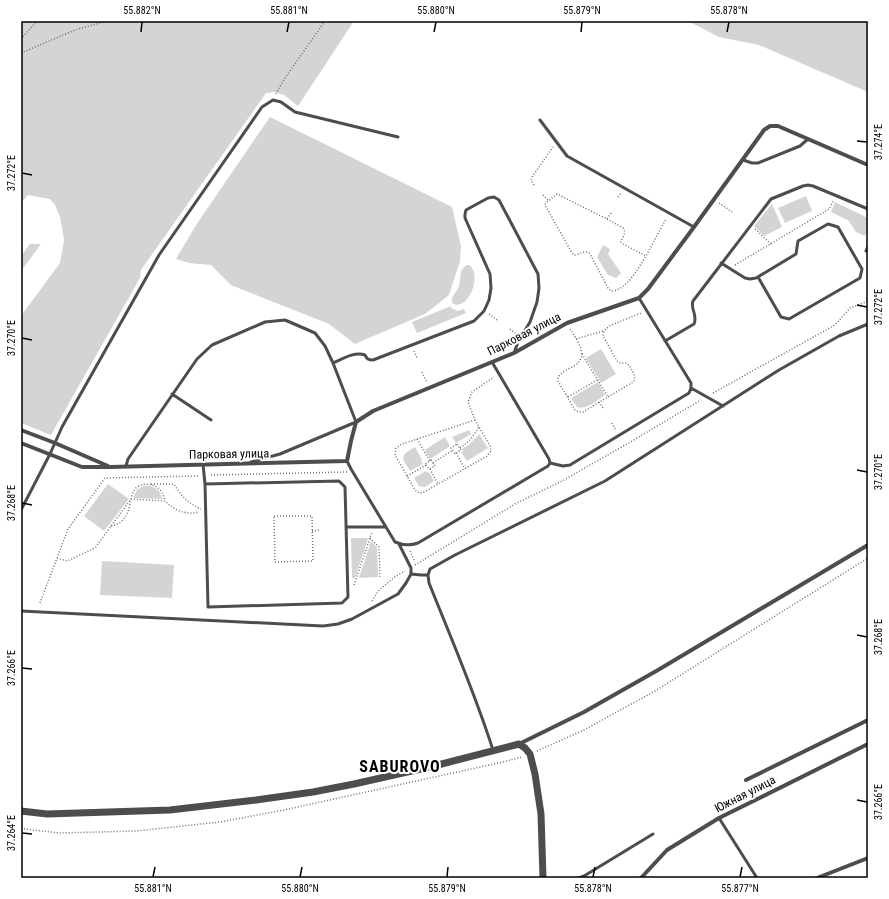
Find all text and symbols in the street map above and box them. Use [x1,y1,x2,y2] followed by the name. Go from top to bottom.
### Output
[123,5,161,16] text: 55.882°N
[270,5,308,16] text: 55.881°N
[417,5,455,16] text: 55.880°N
[563,5,601,16] text: 55.879°N
[710,5,748,16] text: 55.878°N
[873,124,884,160] text: 37.274°E
[6,155,17,191] text: 37.272°E
[873,289,884,325] text: 37.272°E
[485,309,563,358] street label: Парковая улица
[6,320,17,356] text: 37.270°E
[189,446,269,462] street label: Парковая улица
[873,454,884,490] text: 37.270°E
[6,485,17,521] text: 37.268°E
[873,619,884,655] text: 37.268°E
[6,650,17,686] text: 37.266°E
[359,757,441,776] district label: SABUROVO
[712,773,778,815] street label: Южная улица
[873,784,884,820] text: 37.266°E
[6,815,17,851] text: 37.264°E
[134,883,172,894] text: 55.881°N
[281,883,319,894] text: 55.880°N
[428,883,466,894] text: 55.879°N
[574,883,612,894] text: 55.878°N
[721,883,759,894] text: 55.877°N

